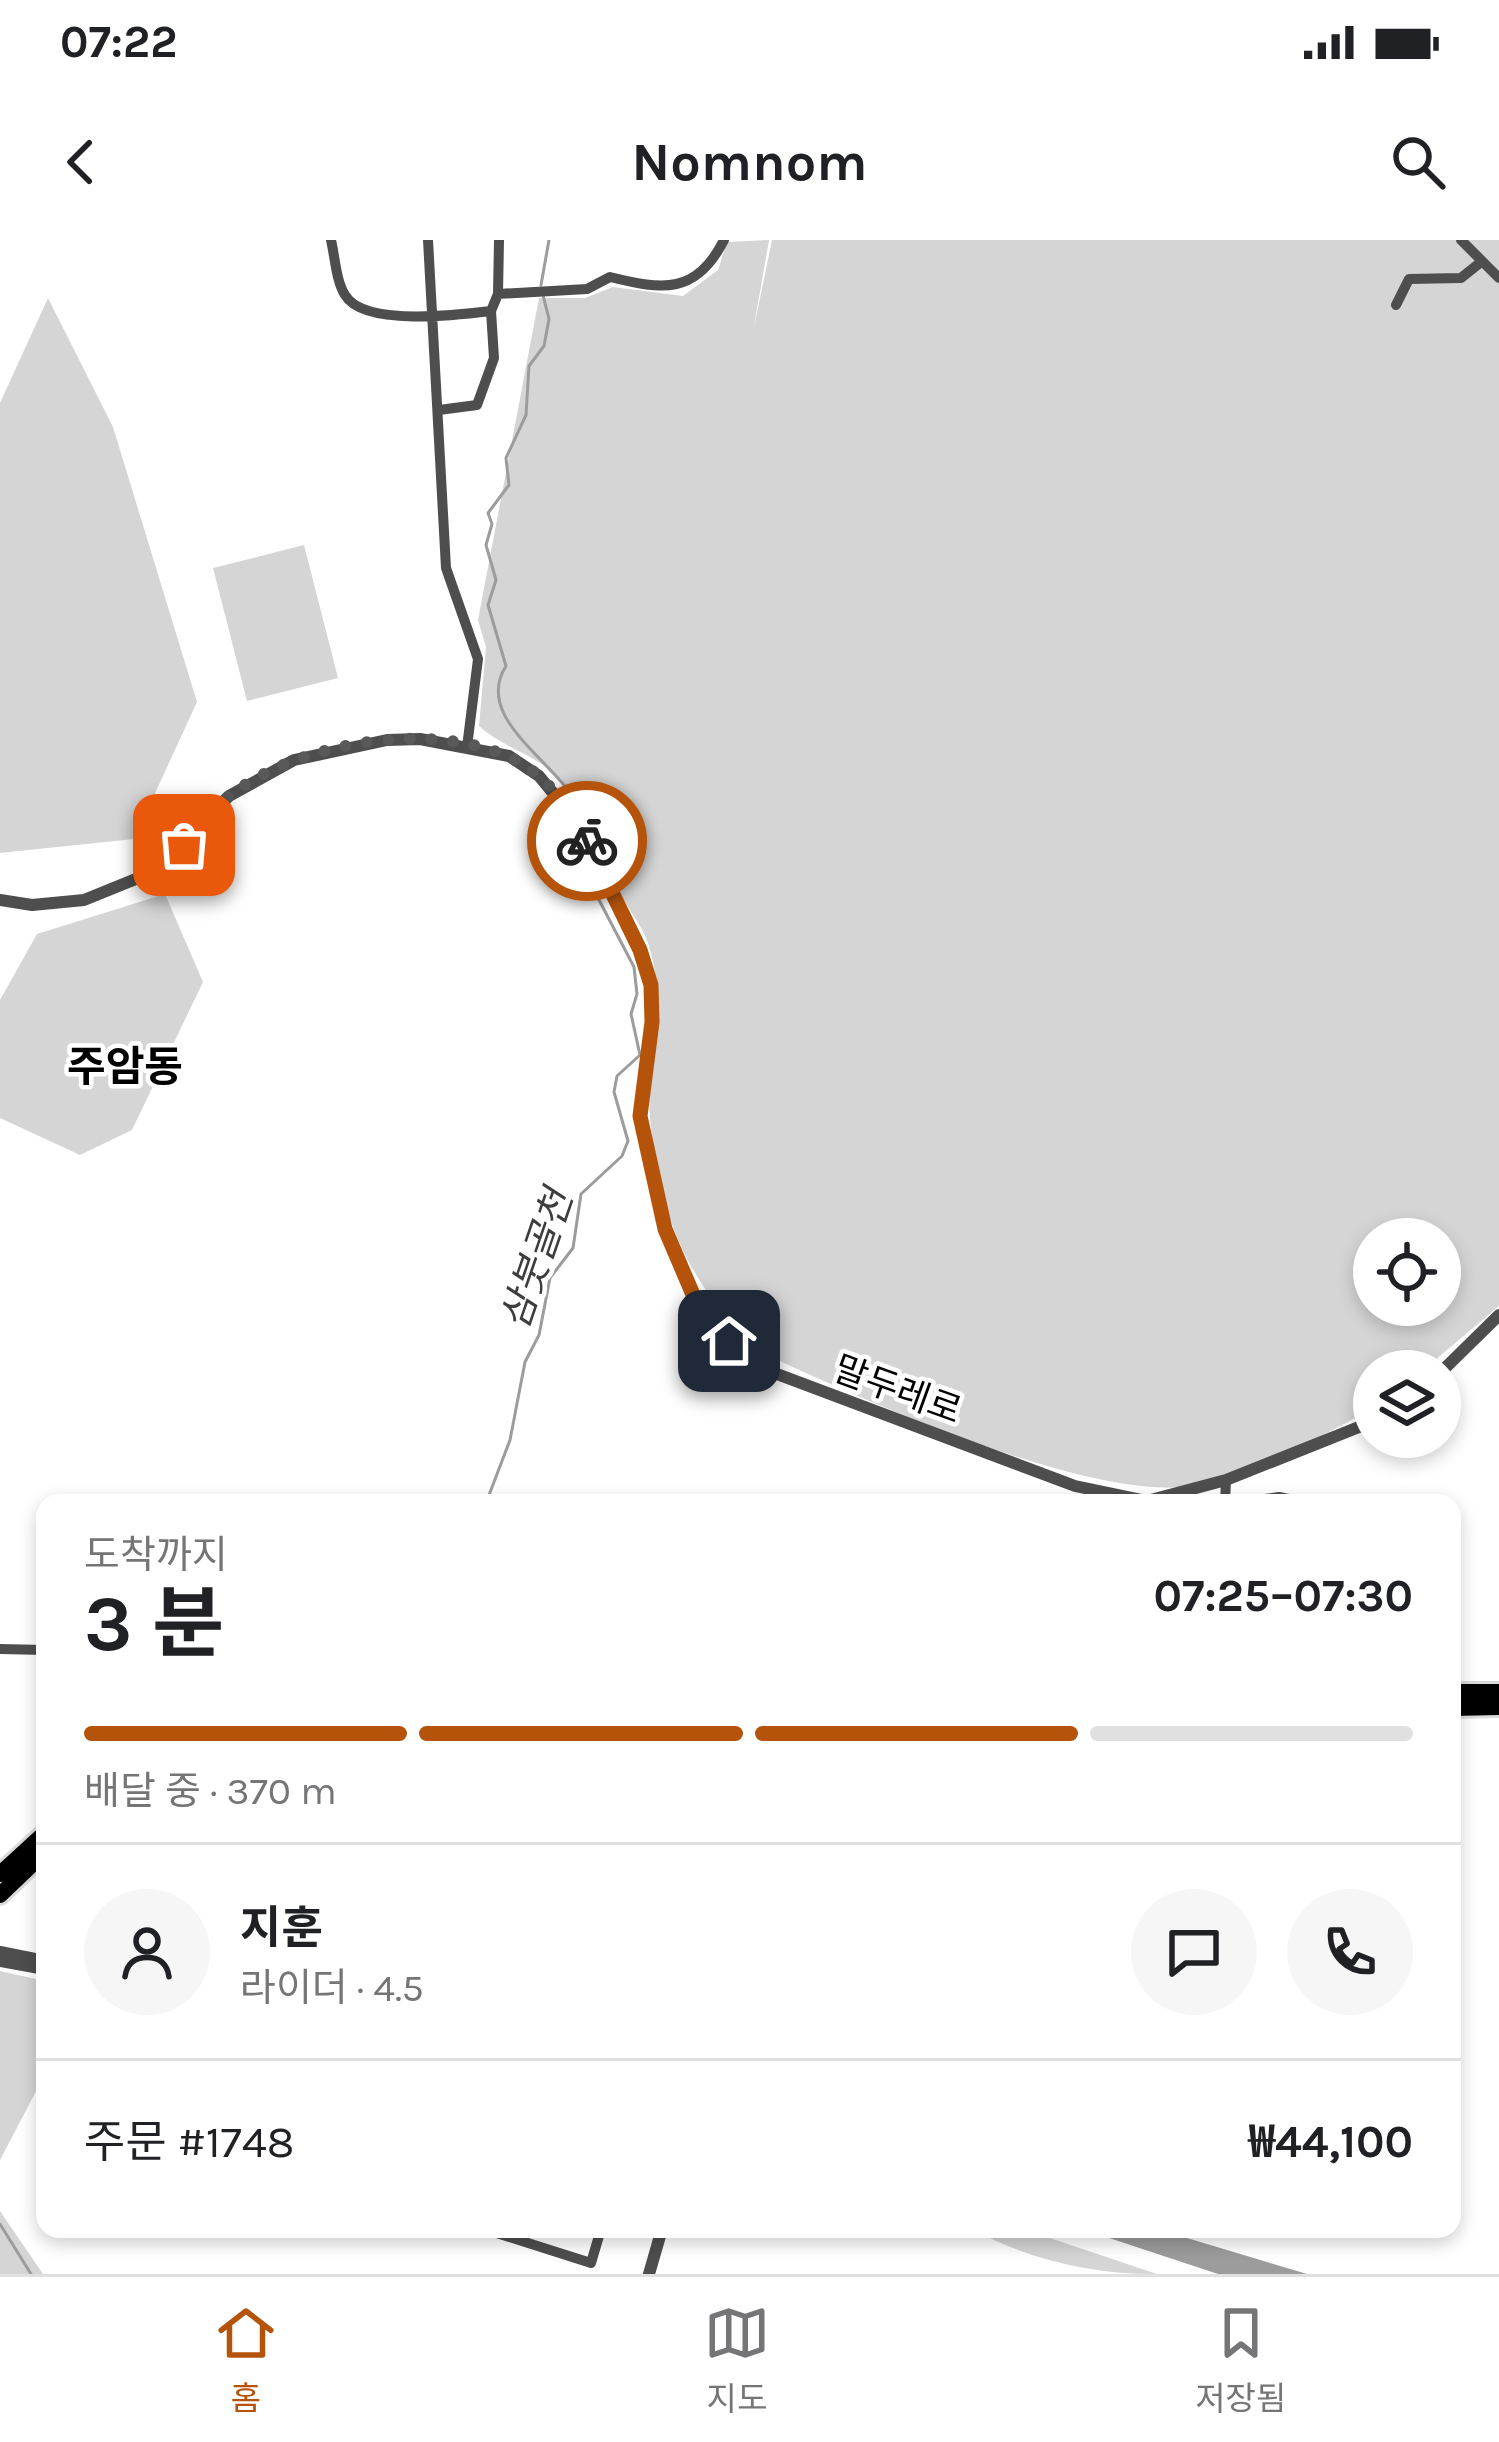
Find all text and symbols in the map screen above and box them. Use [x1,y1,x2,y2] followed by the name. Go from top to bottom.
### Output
[60,16,177,68] text: 07:22
[48,129,114,195] icon: back
[1385,129,1451,195] icon: search
[632,130,867,194] text: Nomnom
[527,781,647,901] courier
[133,794,235,896] pin
[554,808,620,874] icon: bike
[151,812,217,878] icon: bag
[67,1042,183,1092] district label: 주암동
[492,1180,583,1335] water label: 삼붓골천
[1353,1218,1461,1458] map controls
[1353,1218,1461,1326] button: locate
[678,1290,780,1392] pin
[696,1308,762,1374] icon: home
[828,1348,967,1432] street label: 말두레로
[1353,1350,1461,1458] button: layers
[84,1532,228,1578] text: 도착까지
[1154,1570,1413,1622] text: 07:25–07:30
[84,1578,224,1670] text: 3 분
[84,1768,337,1814] text: 배달 중 · 370 m
[84,1889,210,2015] button: person
[1131,1889,1257,2015] button: chat
[1287,1889,1413,2015] button: phone
[240,1902,323,1954] text: 지훈
[240,1965,424,2011] text: 라이더 · 4.5
[84,2116,294,2168] text: 주문 #1748
[1249,2116,1413,2168] text: ₩44,100
[213,2300,279,2420] tab: 홈
[704,2300,770,2420] tab: 지도
[1195,2300,1286,2420] tab: 저장됨

